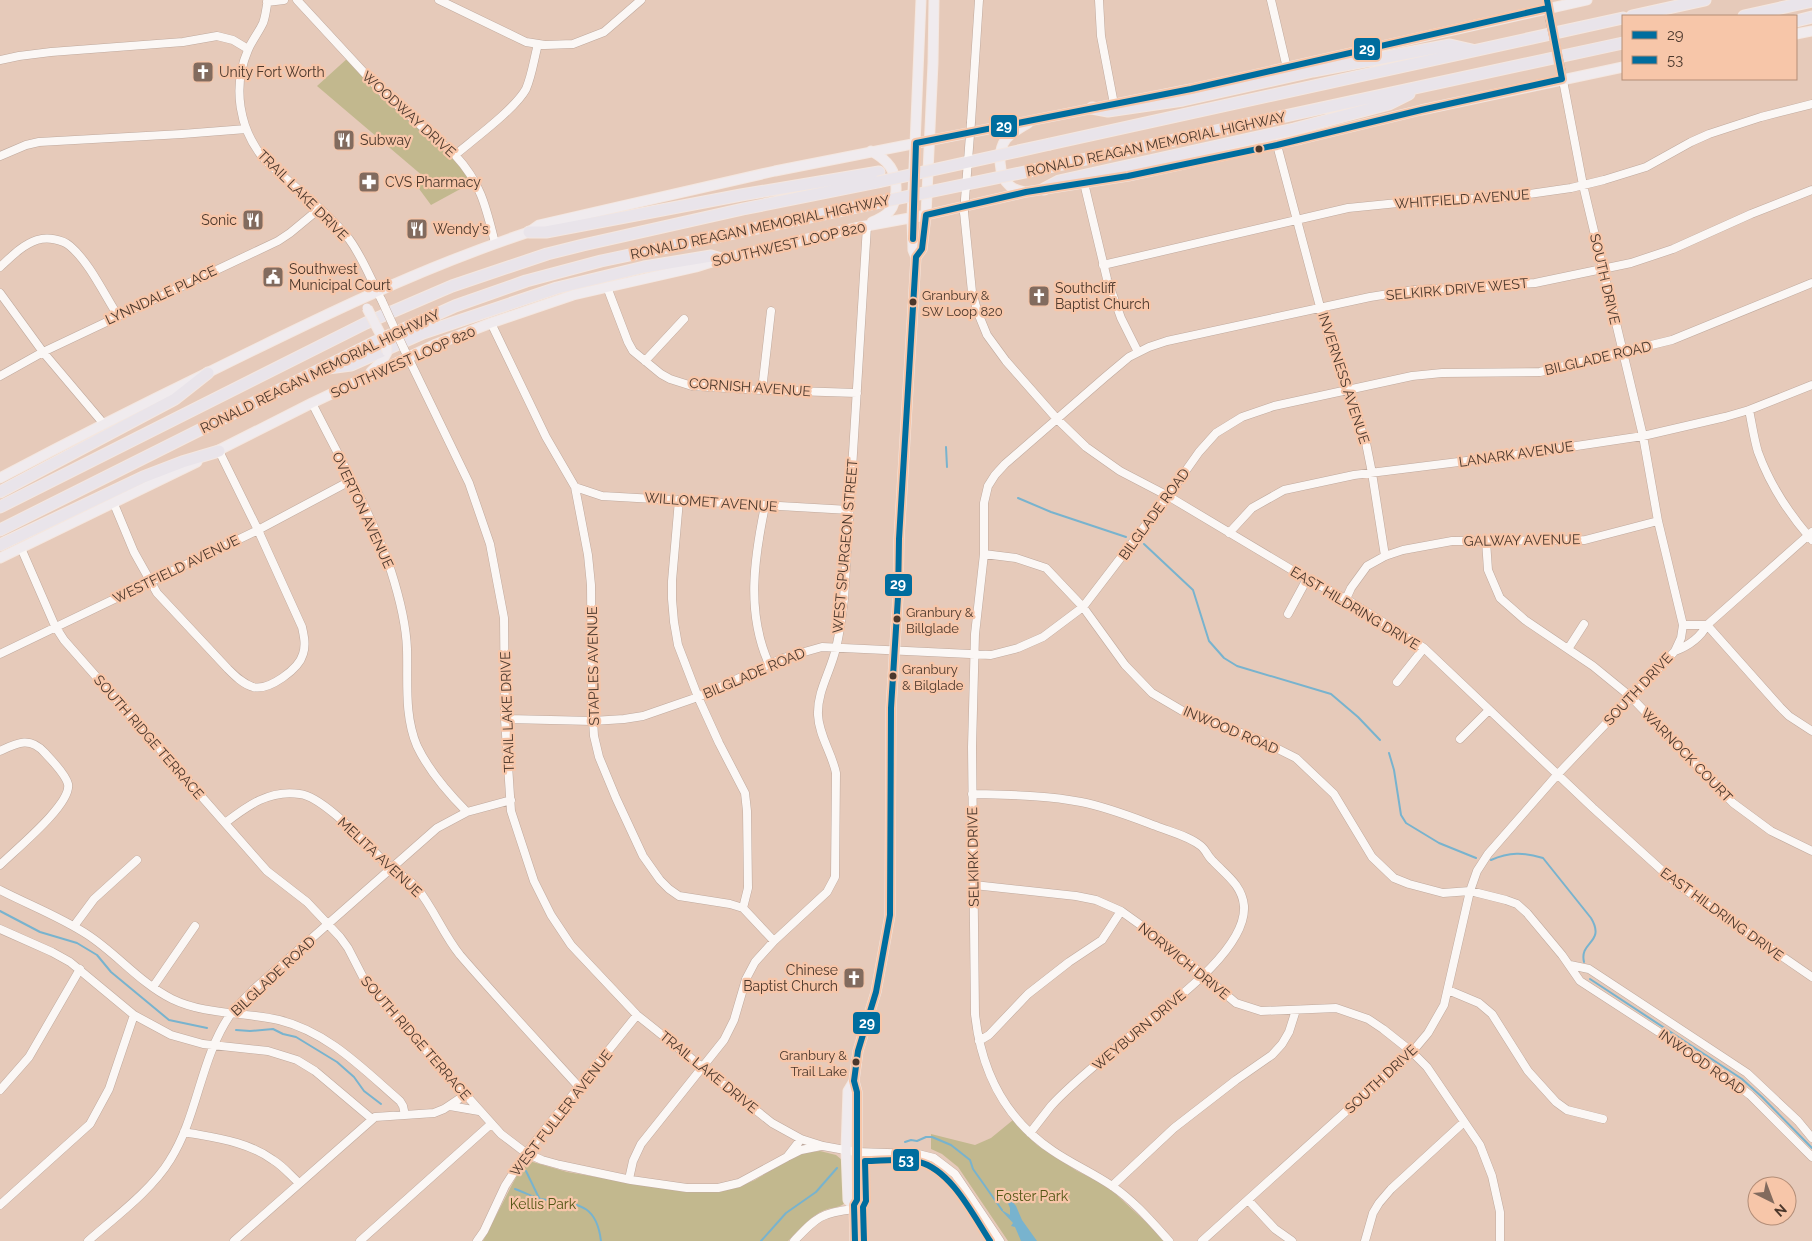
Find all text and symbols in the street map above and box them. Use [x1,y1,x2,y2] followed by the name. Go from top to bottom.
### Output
[1622,15,1797,80] legend
[1667,26,1684,44] text: 29
[1353,37,1381,61] line badge: 29
[1359,41,1375,57] text: 29
[1667,51,1683,69] text: 53
[191,60,215,84] church icon: Unity Fort Worth
[219,64,325,80] place label: Unity Fort Worth
[359,68,459,160] street label: WOODWAY DRIVE
[1025,109,1287,179] street label: RONALD REAGAN MEMORIAL HIGHWAY
[990,114,1018,138] line badge: 29
[996,118,1012,134] text: 29
[332,128,356,152] restaurant icon: Subway
[360,132,412,148] place label: Subway
[1254,144,1264,154] unlabelled marker
[254,146,352,244] street label: TRAIL LAKE DRIVE
[357,170,381,194] pharmacy icon: CVS Pharmacy
[385,174,481,190] place label: CVS Pharmacy
[1394,186,1530,212] street label: WHITFIELD AVENUE
[629,192,891,262] street label: RONALD REAGAN MEMORIAL HIGHWAY
[241,208,265,232] restaurant icon: Sonic
[201,212,237,228] place label: Sonic
[405,217,429,241] restaurant icon: Wendy's
[711,219,867,269] street label: SOUTHWEST LOOP 820
[433,221,489,237] place label: Wendy's
[1587,232,1623,326] street label: SOUTH DRIVE
[289,261,391,293] place label: Southwest Municipal Court
[103,262,219,328] street label: LYNNDALE PLACE
[261,265,285,289] public building icon: Southwest Municipal Court
[1385,275,1529,303] street label: SELKIRK DRIVE WEST
[1055,280,1150,312] place label: Southcliff Baptist Church
[1027,284,1051,308] church icon: Southcliff Baptist Church
[922,288,1003,319] place label: Granbury & SW Loop 820
[908,297,918,307] marker: Granbury & SW Loop 820
[198,306,442,436] street label: RONALD REAGAN MEMORIAL HIGHWAY
[1315,310,1373,446] street label: INVERNESS AVENUE
[328,323,478,401] street label: SOUTHWEST LOOP 820
[1543,338,1653,378] street label: BILGLADE ROAD
[689,375,811,399] street label: CORNISH AVENUE
[1458,438,1574,470] street label: LANARK AVENUE
[329,449,397,571] street label: OVERTON AVENUE
[829,458,861,634] street label: WEST SPURGEON STREET
[1115,465,1193,563] street label: BILGLADE ROAD
[644,489,778,515] street label: WILLOMET AVENUE
[1464,531,1580,549] street label: GALWAY AVENUE
[110,532,242,606] street label: WESTFIELD AVENUE
[1288,563,1422,653] street label: EAST HILDRING DRIVE
[884,573,913,597] line badge: 29
[890,576,906,592] text: 29
[906,605,974,636] place label: Granbury & Billglade
[584,606,602,726] street label: STAPLES AVENUE
[892,614,902,624] marker: Granbury & Billglade
[701,644,807,702] street label: BILGLADE ROAD
[1601,650,1675,728] street label: SOUTH DRIVE
[497,651,517,773] street label: TRAIL LAKE DRIVE
[902,662,964,693] place label: Granbury & Bilglade
[888,671,898,681] marker: Granbury & Bilglade
[91,672,207,802] street label: SOUTH RIDGE TERRACE
[1181,703,1281,757] street label: INWOOD ROAD
[1638,705,1736,805] street label: WARNOCK COURT
[964,807,982,907] street label: SELKIRK DRIVE
[335,814,425,900] street label: MELITA AVENUE
[1658,864,1786,964] street label: EAST HILDRING DRIVE
[1135,919,1233,1003] street label: NORWICH DRIVE
[228,933,318,1019] street label: BILGLADE ROAD
[743,962,838,994] place label: Chinese Baptist Church
[842,966,866,990] church icon: Chinese Baptist Church
[358,973,474,1103] street label: SOUTH RIDGE TERRACE
[1089,986,1189,1074] street label: WEYBURN DRIVE
[852,1011,881,1035] line badge: 29
[859,1015,875,1031] text: 29
[1656,1026,1748,1098] street label: INWOOD ROAD
[657,1028,761,1116] street label: TRAIL LAKE DRIVE
[1342,1042,1420,1116] street label: SOUTH DRIVE
[507,1047,615,1179] street label: WEST FULLER AVENUE
[780,1048,847,1079] place label: Granbury & Trail Lake
[851,1057,861,1067] marker: Granbury & Trail Lake
[892,1148,920,1172] line badge: 53
[898,1152,914,1168] text: 53
[1747,1176,1797,1226] north arrow
[996,1188,1069,1204] park label: Foster Park
[510,1196,577,1212] park label: Kellis Park
[1771,1201,1790,1220] text: N

